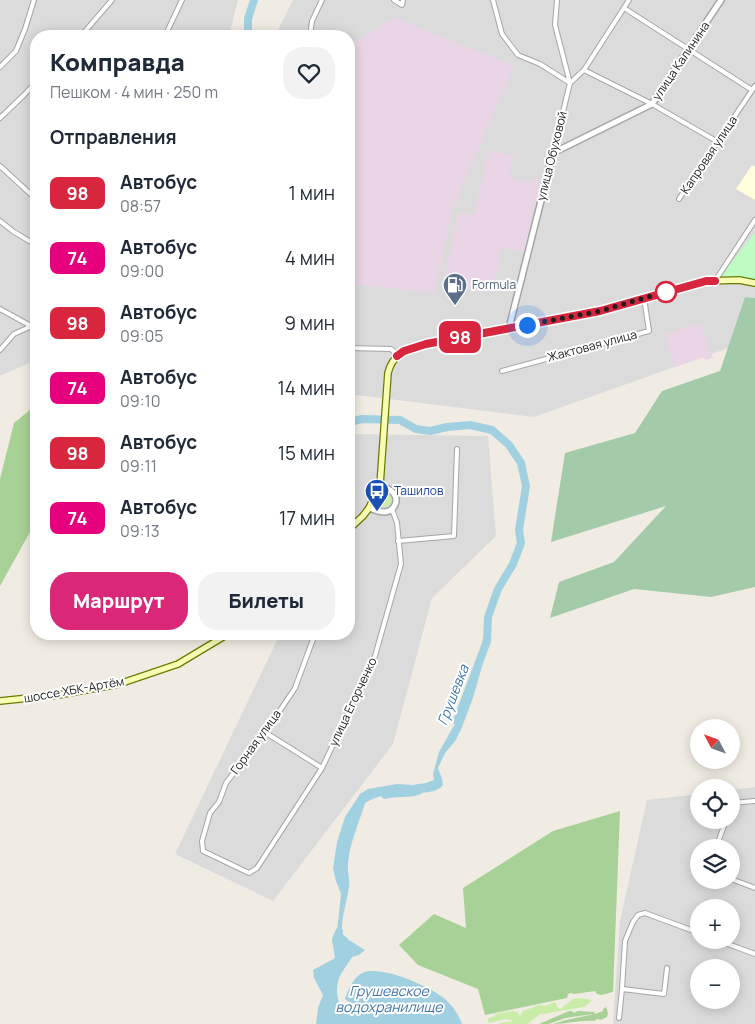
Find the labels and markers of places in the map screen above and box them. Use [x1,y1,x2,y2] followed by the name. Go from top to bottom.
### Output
[442,272,468,306] fuel station icon: Formula
[472,276,516,293] place label: Formula
[655,281,677,303] unlabelled marker
[364,478,390,512] bus stop icon: Ташилов
[394,482,444,499] place label: Ташилов

